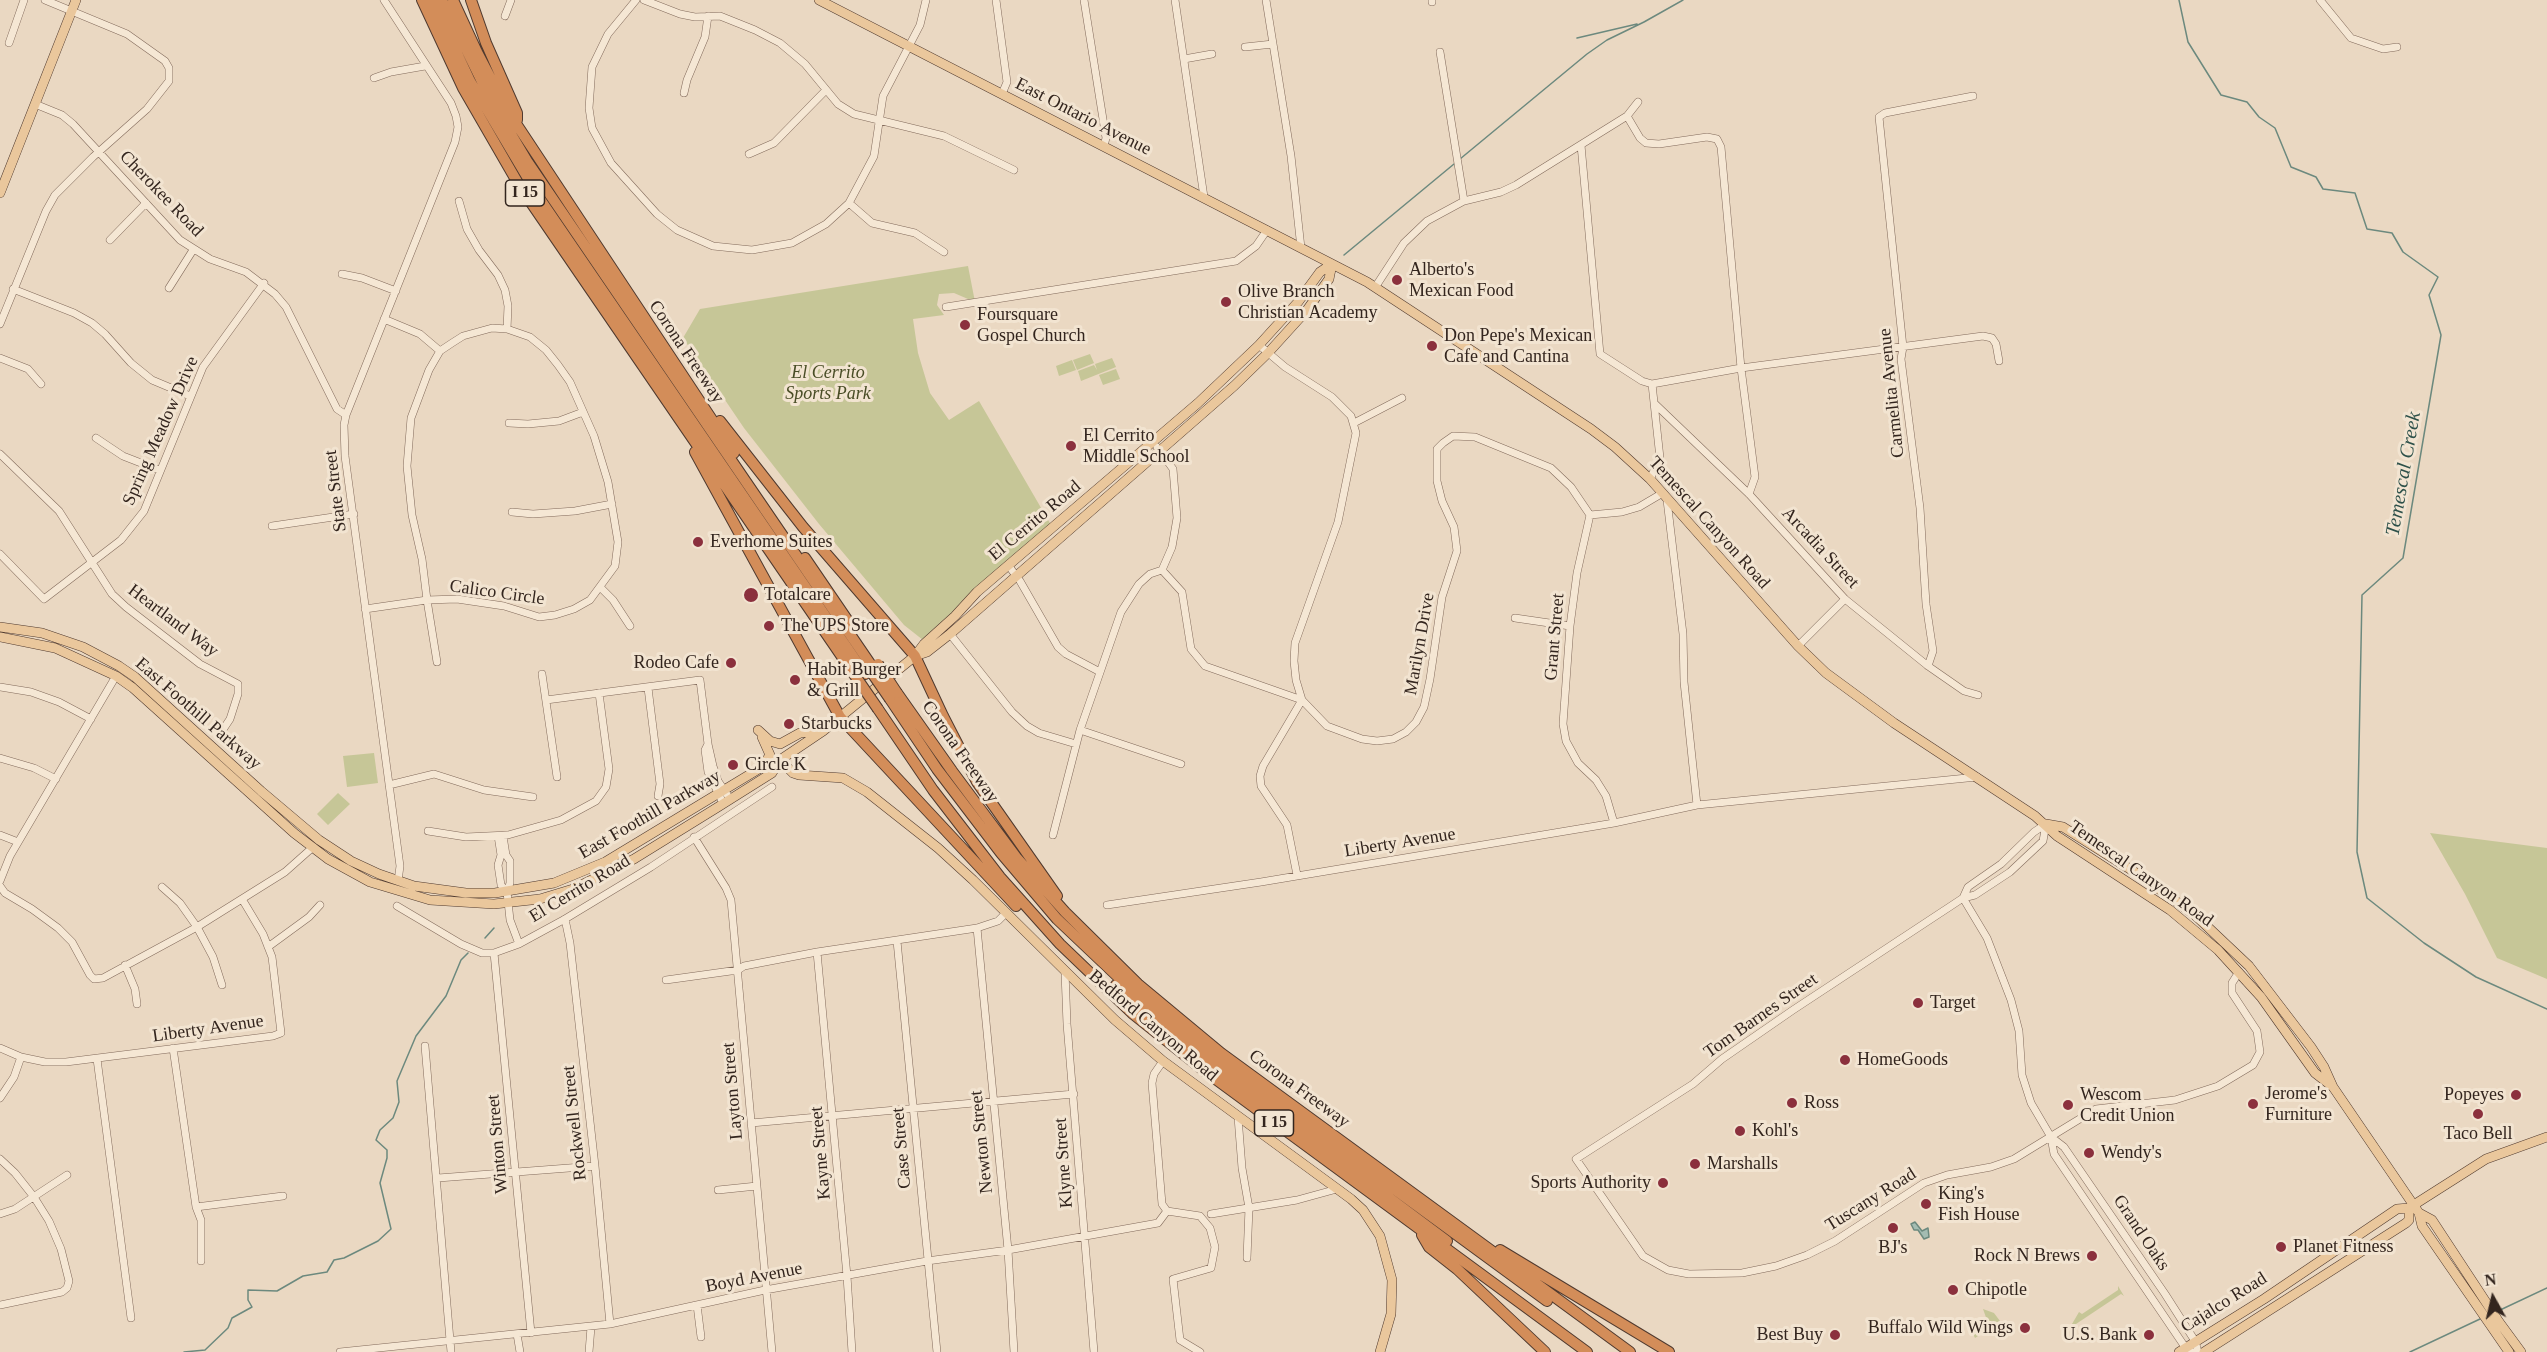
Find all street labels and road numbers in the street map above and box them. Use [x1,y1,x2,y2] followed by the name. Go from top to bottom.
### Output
[1011,73,1155,161] street label: East Ontario Avenue
[115,146,207,242] street label: Cherokee Road
[506,180,544,206] road number: I 15
[644,296,728,408] street label: Corona Freeway
[1874,327,1910,459] street label: Carmelita Avenue
[118,353,204,509] street label: Spring Meadow Drive
[320,449,352,533] street label: State Street
[1644,452,1774,594] street label: Temescal Canyon Road
[984,476,1086,566] street label: El Cerrito Road
[1777,503,1863,593] street label: Arcadia Street
[448,576,546,610] street label: Calico Circle
[123,580,223,662] street label: Heartland Way
[1400,591,1440,697] street label: Marilyn Drive
[1540,592,1570,682] street label: Grant Street
[131,653,265,775] street label: East Foothill Parkway
[917,697,1003,807] street label: Corona Freeway
[575,766,725,864] street label: East Foothill Parkway
[2065,816,2217,932] street label: Temescal Canyon Road
[1343,824,1457,862] street label: Liberty Avenue
[526,850,634,928] street label: El Cerrito Road
[1084,966,1222,1086] street label: Bedford Canyon Road
[1700,969,1822,1063] street label: Tom Barnes Street
[151,1011,265,1047] street label: Liberty Avenue
[718,1042,748,1140] street label: Layton Street
[1244,1045,1354,1133] street label: Corona Freeway
[558,1064,592,1182] street label: Rockwell Street
[966,1089,998,1195] street label: Newton Street
[483,1093,513,1195] street label: Winton Street
[806,1106,836,1200] street label: Kayne Street
[888,1106,916,1190] street label: Case Street
[1254,1110,1294,1136] road number: I 15
[1050,1117,1078,1209] street label: Klyne Street
[1822,1164,1920,1236] street label: Tuscany Road
[2108,1191,2174,1275] street label: Grand Oaks
[704,1258,804,1298] street label: Boyd Avenue
[2177,1268,2271,1338] street label: Cajalco Road

